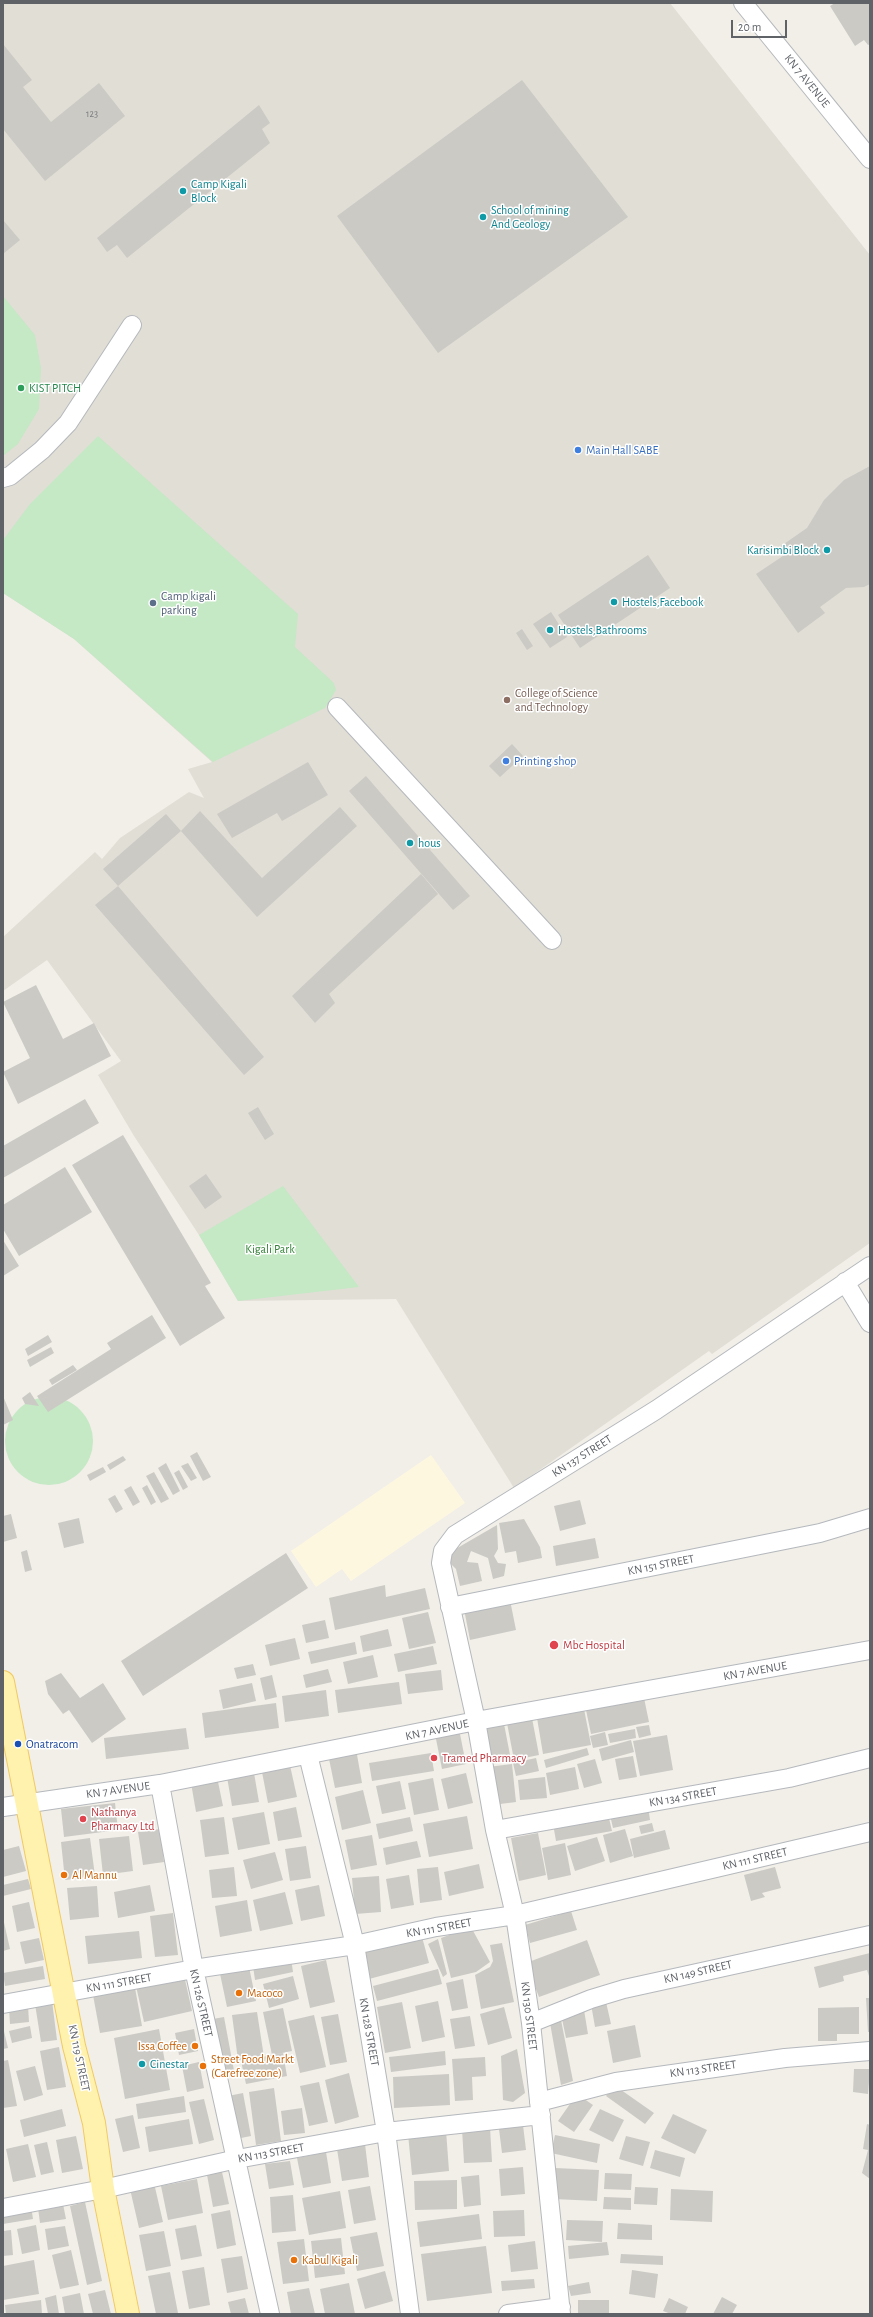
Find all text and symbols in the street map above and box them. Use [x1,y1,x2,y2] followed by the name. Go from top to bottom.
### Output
[733,12,789,38] scale bar
[738,21,761,33] text: 20 m
[781,51,833,111] street label: KN 7 AVENUE
[86,108,98,120] house number: 123
[191,177,247,205] place label: Camp Kigali Block
[178,186,188,196] marker: Camp Kigali Block
[491,203,569,231] place label: School of mining And Geology
[478,212,488,222] marker: School of mining And Geology
[29,381,81,395] place label: KIST PITCH
[16,383,26,393] marker: KIST PITCH
[586,443,658,457] place label: Main Hall SABE
[573,445,583,455] marker: Main Hall SABE
[747,543,819,557] place label: Karisimbi Block
[822,545,832,555] marker: Karisimbi Block
[161,589,216,617] place label: Camp kigali parking
[622,595,703,609] place label: Hostels,Facebook
[609,597,619,607] marker: Hostels,Facebook
[148,598,158,608] marker: Camp kigali parking
[558,623,647,637] place label: Hostels,Bathrooms
[545,625,555,635] marker: Hostels,Bathrooms
[515,686,598,714] place label: College of Science and Technology
[502,695,512,705] marker: College of Science and Technology
[514,754,576,768] place label: Printing shop
[501,756,511,766] marker: Printing shop
[418,836,441,850] place label: hous
[405,838,415,848] marker: hous
[245,1242,295,1256] park label: Kigali Park
[549,1432,615,1480] street label: KN 137 STREET
[627,1551,695,1579] street label: KN 151 STREET
[563,1638,625,1652] place label: Mbc Hospital
[548,1639,560,1651] marker: Mbc Hospital
[722,1658,788,1684] street label: KN 7 AVENUE
[404,1716,470,1744] street label: KN 7 AVENUE
[26,1737,78,1751] place label: Onatracom
[13,1739,23,1749] marker: Onatracom
[442,1751,526,1765] place label: Tramed Pharmacy
[429,1753,439,1763] marker: Tramed Pharmacy
[85,1778,151,1802] street label: KN 7 AVENUE
[648,1784,718,1810] street label: KN 134 STREET
[91,1805,154,1833] place label: Nathanya Pharmacy Ltd
[78,1814,88,1824] marker: Nathanya Pharmacy Ltd
[721,1844,789,1874] street label: KN 111 STREET
[72,1868,117,1882] place label: Al Mannu
[59,1870,69,1880] marker: Al Mannu
[405,1915,473,1941] street label: KN 111 STREET
[662,1957,734,1987] street label: KN 149 STREET
[186,1968,216,2038] street label: KN 126 STREET
[85,1970,153,1996] street label: KN 111 STREET
[518,1981,540,2051] street label: KN 130 STREET
[247,1986,283,2000] place label: Macoco
[234,1988,244,1998] marker: Macoco
[356,1997,382,2067] street label: KN 128 STREET
[65,2023,93,2093] street label: KN 119 STREET
[138,2039,187,2053] place label: Issa Coffee
[190,2041,200,2051] marker: Issa Coffee
[211,2052,294,2080] place label: Street Food Markt (Carefree zone)
[150,2057,188,2071] place label: Cinestar
[669,2057,737,2081] street label: KN 113 STREET
[137,2059,147,2069] marker: Cinestar
[198,2061,208,2071] marker: Street Food Markt (Carefree zone)
[237,2140,305,2166] street label: KN 113 STREET
[302,2253,358,2267] place label: Kabul Kigali
[289,2255,299,2265] marker: Kabul Kigali

